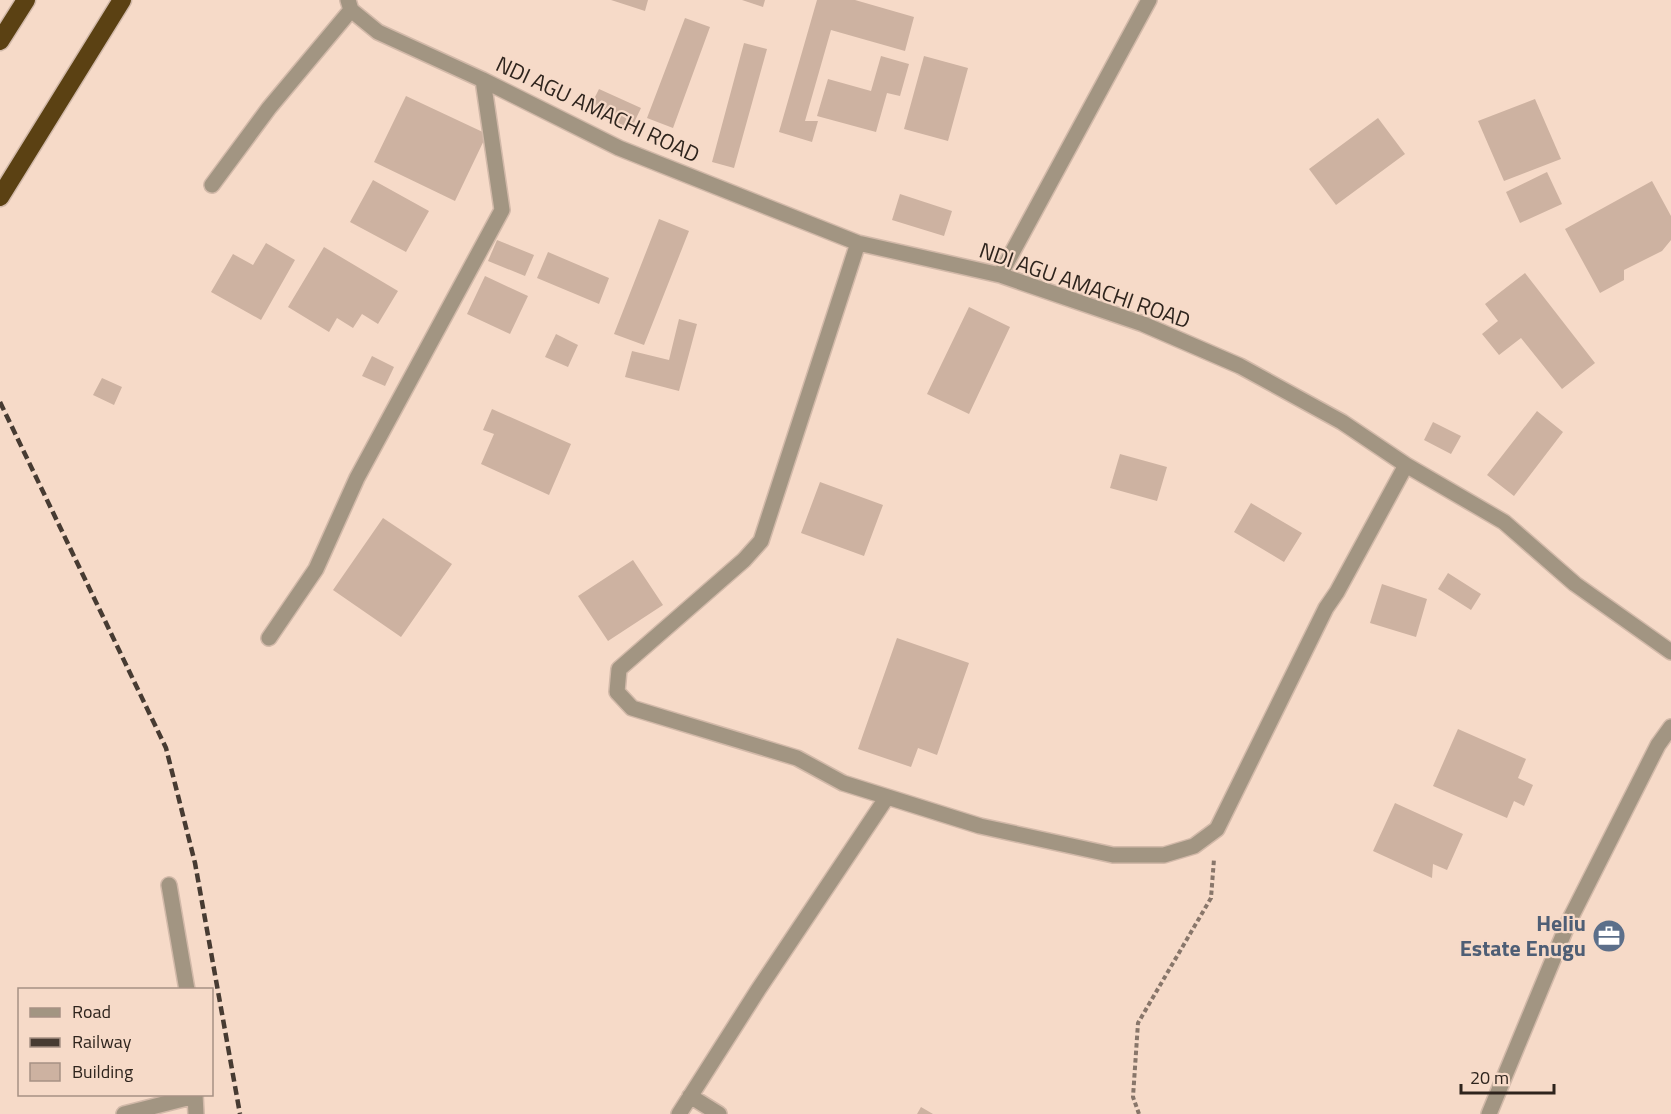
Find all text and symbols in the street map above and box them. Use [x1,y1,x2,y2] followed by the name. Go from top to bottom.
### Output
[491,47,705,171] street label: NDI AGU AMACHI ROAD
[975,233,1195,337] street label: NDI AGU AMACHI ROAD
[1460,906,1586,965] place label: Heliu Estate Enugu
[1591,918,1627,954] office icon: Heliu Estate Enugu
[18,988,213,1096] legend
[72,998,111,1025] text: Road
[72,1028,132,1055] text: Railway
[1461,1057,1554,1095] scale bar
[72,1058,133,1085] text: Building
[1470,1064,1509,1091] text: 20 m

